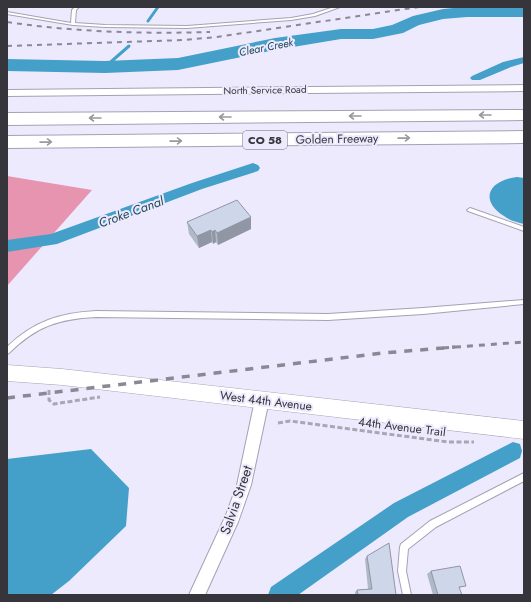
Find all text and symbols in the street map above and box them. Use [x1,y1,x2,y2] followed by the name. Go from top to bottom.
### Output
[238,34,296,60] water label: Clear Creek
[223,82,307,98] street label: North Service Road
[479,111,492,119] one-way arrow
[349,112,362,120] one-way arrow
[219,113,232,121] one-way arrow
[89,114,102,122] one-way arrow
[296,129,379,149] street label: Golden Freeway
[243,131,287,149] road number: CO 58
[397,134,410,142] one-way arrow
[169,137,182,144] one-way arrow
[39,138,52,146] one-way arrow
[96,191,167,233] water label: Croke Canal
[219,386,313,416] street label: West 44th Avenue
[357,413,447,441] street label: 44th Avenue Trail
[215,462,257,537] street label: Salvia Street

